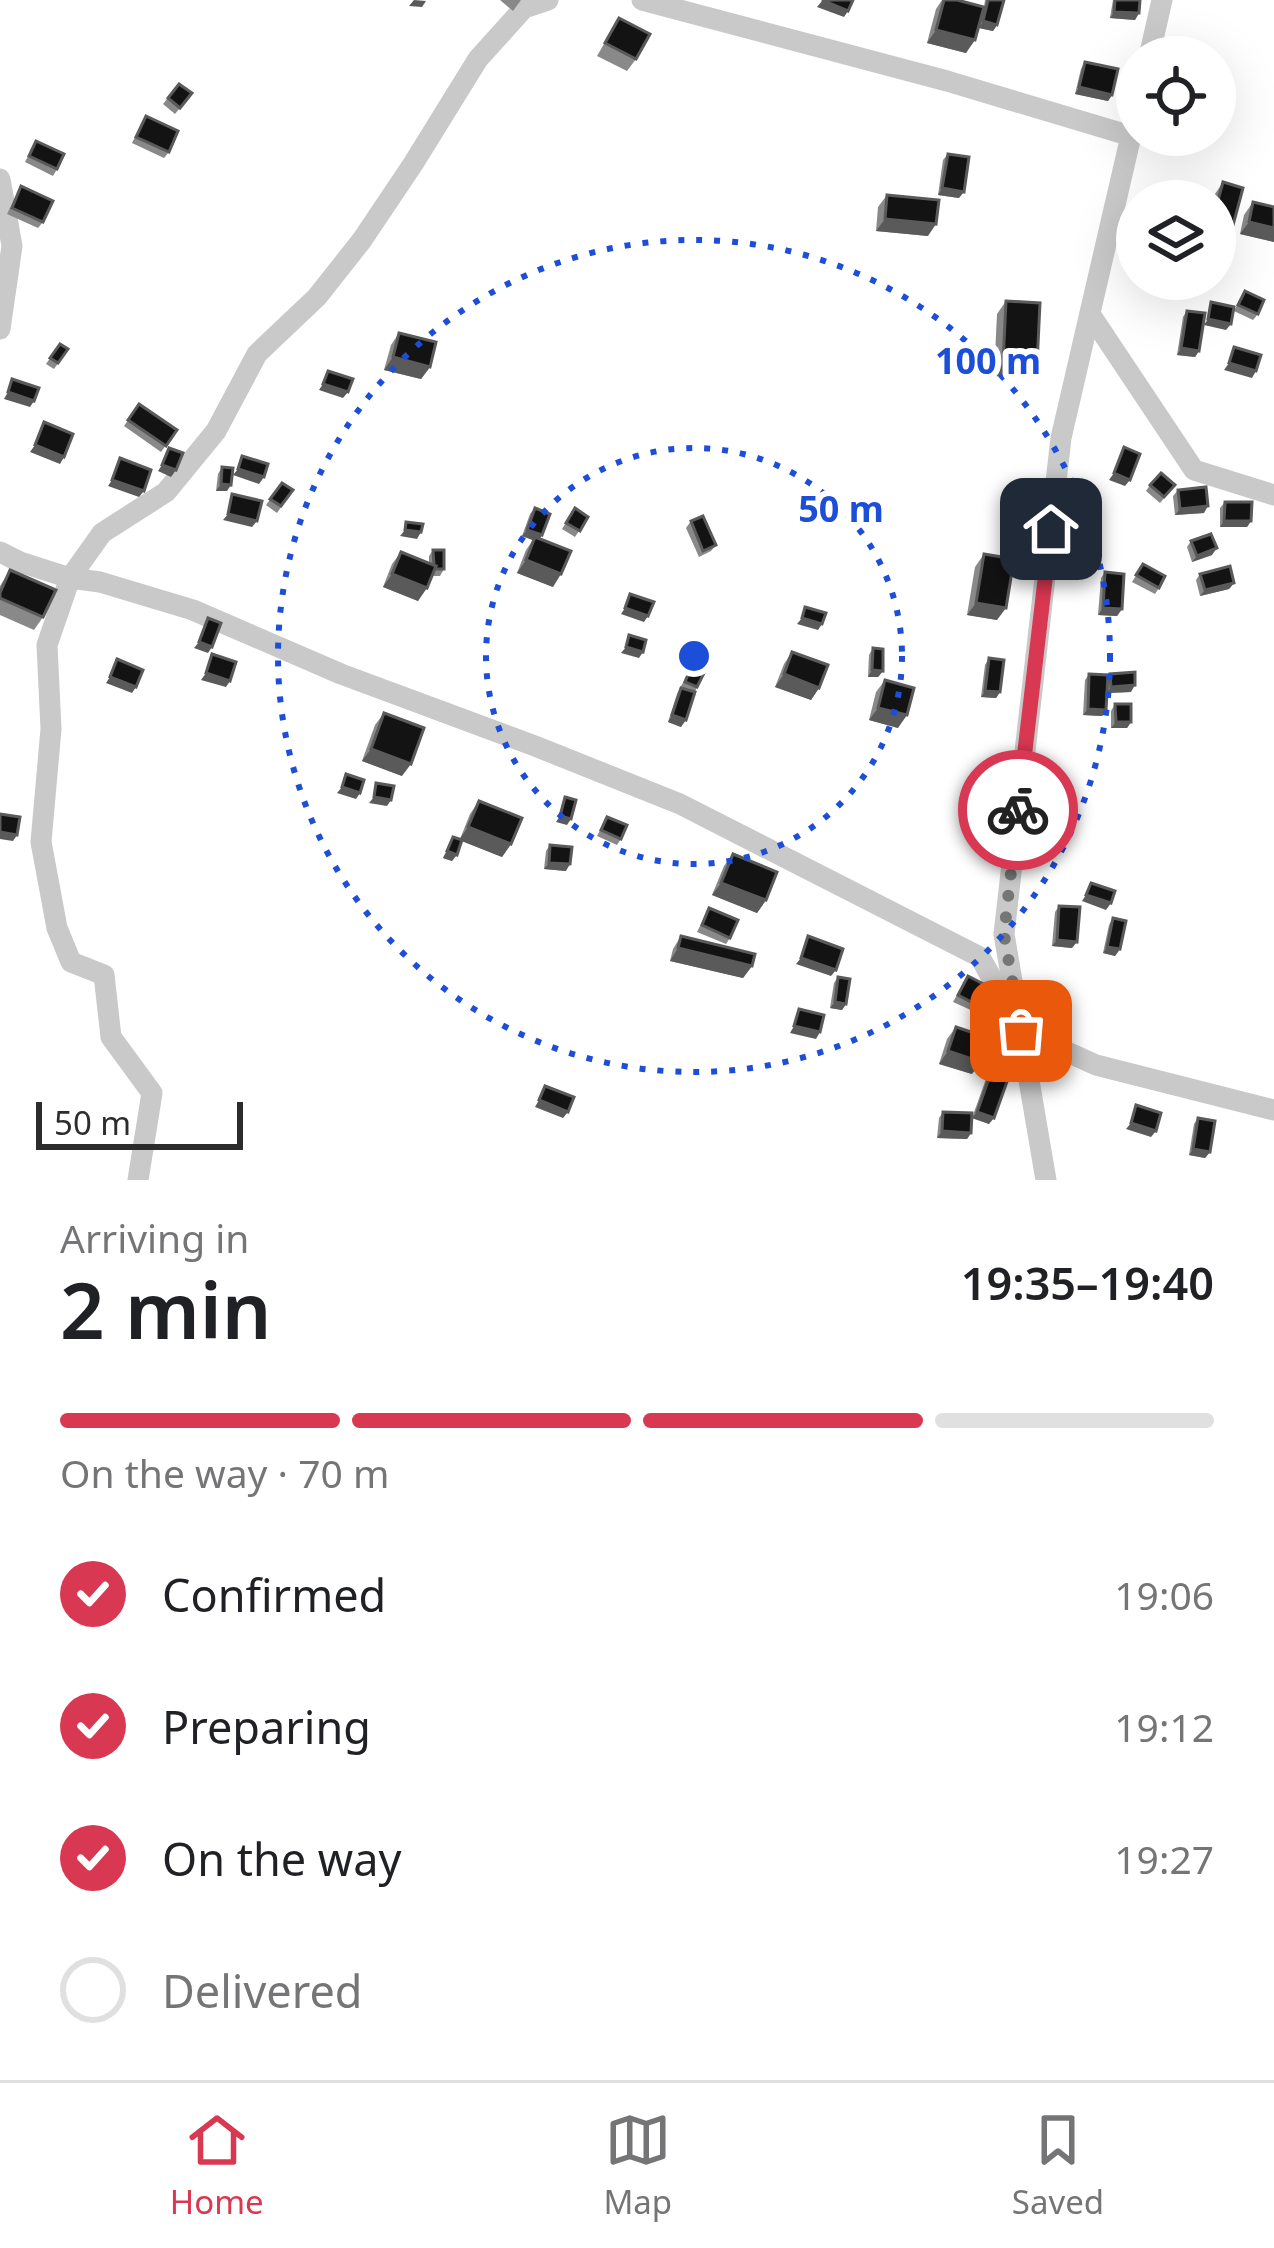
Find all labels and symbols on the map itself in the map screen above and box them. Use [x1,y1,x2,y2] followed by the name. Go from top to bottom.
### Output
[935,336,1041,385] text: 100 m
[1000,478,1102,580] pin
[798,484,884,533] text: 50 m
[673,635,715,677] centre of rings
[958,750,1078,870] courier
[970,980,1072,1082] pin
[36,1096,243,1149] scale bar

